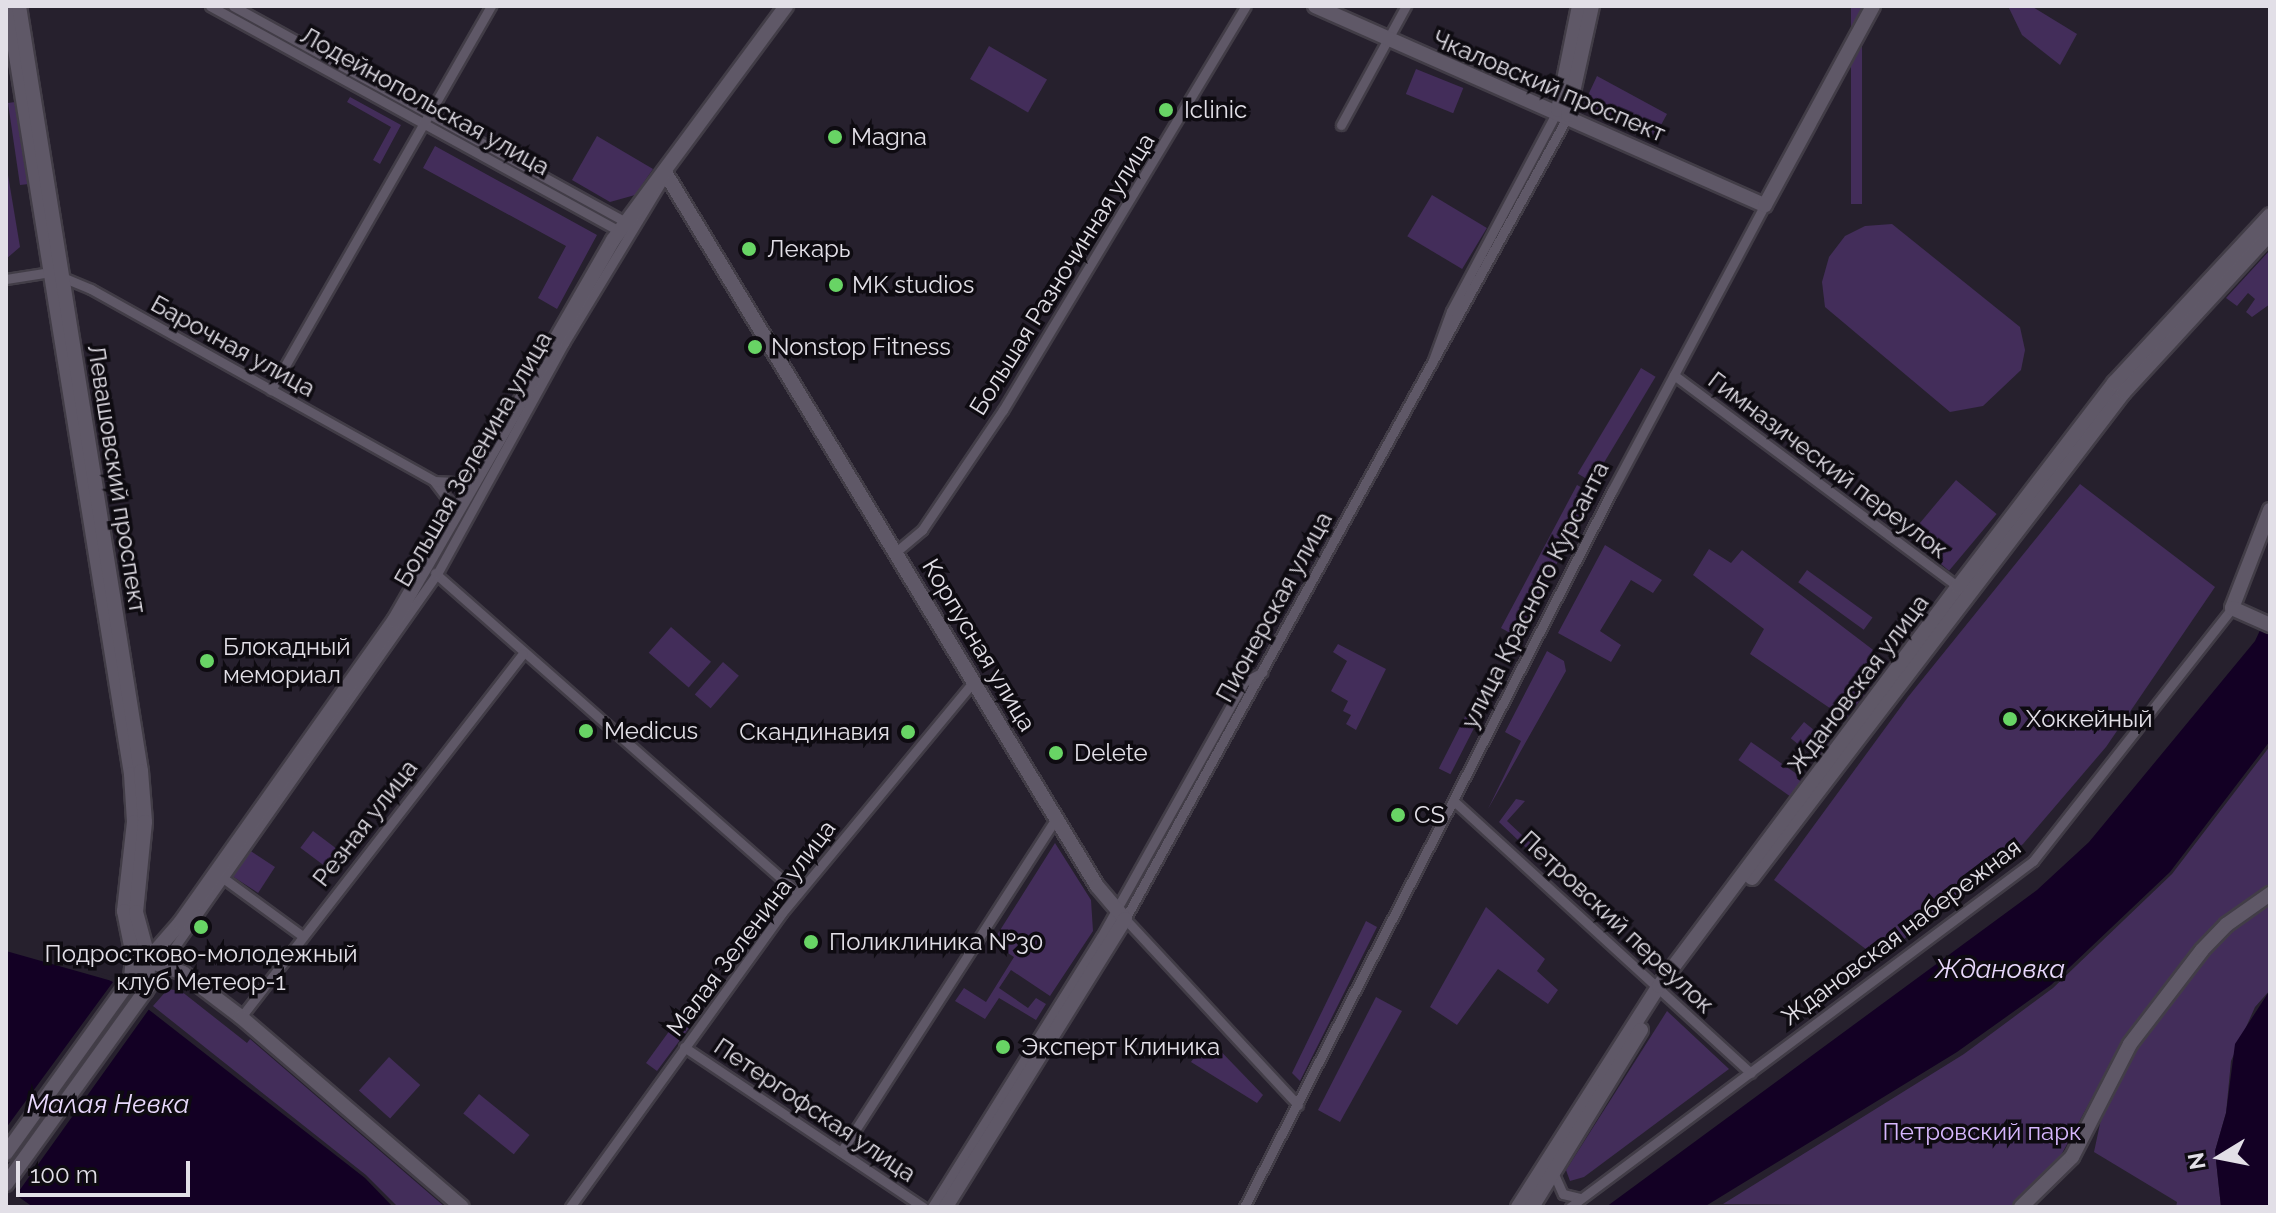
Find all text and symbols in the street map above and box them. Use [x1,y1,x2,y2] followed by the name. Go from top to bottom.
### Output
[295,20,555,182] street label: Лодейнопольская улица
[1429,24,1669,148] street label: Чкаловский проспект
[1184,96,1247,124] place label: Iclinic
[1155,99,1177,121] marker: Iclinic
[851,123,927,151] place label: Magna
[826,128,844,146] marker: Magna
[963,128,1161,420] street label: Большая Разночинная улица
[767,235,851,263] place label: Лекарь
[738,238,760,260] marker: Лекарь
[852,271,975,299] place label: MK studios
[827,276,845,294] marker: MK studios
[146,289,320,403] street label: Барочная улица
[388,326,558,592] street label: Большая Зеленина улица
[771,333,951,361] place label: Nonstop Fitness
[746,338,764,356] marker: Nonstop Fitness
[82,343,152,615] street label: Левашовский проспект
[1703,366,1953,564] street label: Гимназический переулок
[1455,457,1615,733] street label: улица Красного Курсанта
[1210,507,1338,707] street label: Пионерская улица
[916,553,1042,737] street label: Корпусная улица
[1781,589,1935,779] street label: Ждановская улица
[223,633,351,689] place label: Блокадный мемориал
[198,652,216,670] marker: Блокадный мемориал
[2026,705,2153,733] place label: Хоккейный
[2001,710,2019,728] marker: Хоккейный
[604,717,698,745] place label: Medicus
[739,718,890,746] place label: Скандинавия
[575,720,597,742] marker: Medicus
[897,721,919,743] marker: Скандинавия
[1074,739,1148,767] place label: Delete
[1045,742,1067,764] marker: Delete
[306,754,424,892] street label: Резная улица
[1414,801,1445,829] place label: CS
[1389,806,1407,824] marker: CS
[660,814,842,1042] street label: Малая Зеленина улица
[1514,825,1720,1019] street label: Петровский переулок
[1776,833,2026,1031] street label: Ждановская набережная
[192,918,210,936] marker: Подростково-молодежный клуб Метеор-1
[829,928,1043,956] place label: Поликлиника №30
[800,931,822,953] marker: Поликлиника №30
[45,940,357,996] place label: Подростково-молодежный клуб Метеор-1
[1935,954,2065,986] water label: Ждановка
[709,1032,921,1188] street label: Петергофская улица
[1021,1033,1220,1061] place label: Эксперт Клиника
[992,1036,1014,1058] marker: Эксперт Клиника
[27,1089,189,1121] water label: Малая Невка
[2180,1117,2260,1197] north arrow
[1883,1118,2081,1146] park label: Петровский парк
[20,1145,194,1195] scale bar
[2182,1151,2211,1172] text: N
[30,1160,98,1189] text: 100 m

